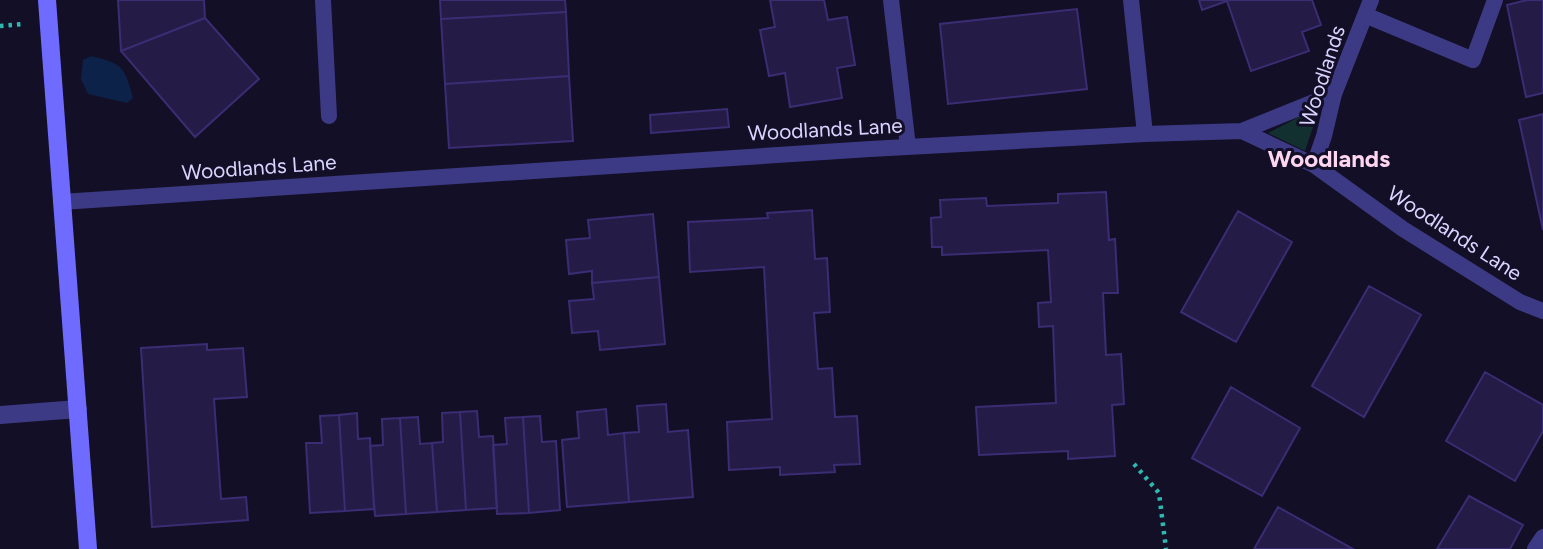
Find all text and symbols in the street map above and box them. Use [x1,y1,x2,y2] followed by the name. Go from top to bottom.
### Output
[1294,22,1350,130] street label: Woodlands
[747,112,903,146] street label: Woodlands Lane
[1268,144,1390,173] district label: Woodlands
[181,149,337,185] street label: Woodlands Lane
[1383,180,1527,286] street label: Woodlands Lane

